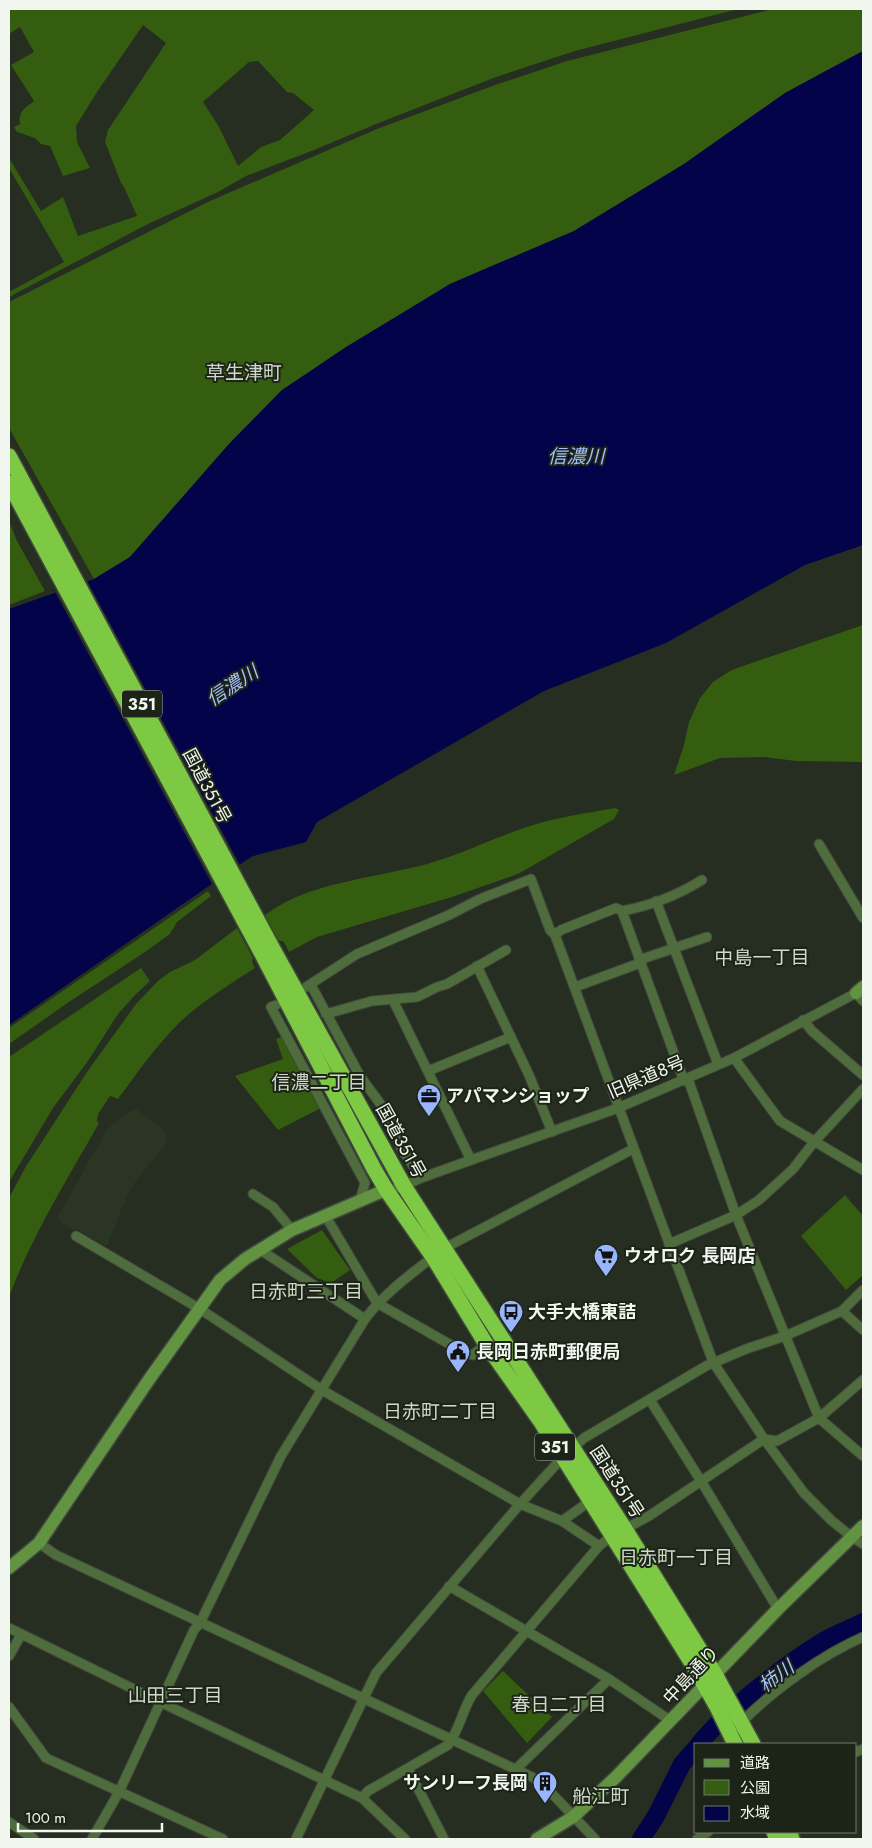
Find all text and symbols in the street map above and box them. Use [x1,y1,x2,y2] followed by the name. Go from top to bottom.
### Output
[206,359,282,386] district label: 草生津町
[547,443,606,470] water label: 信濃川
[201,657,265,712] water label: 信濃川
[122,691,162,718] road number: 351
[176,744,238,828] street label: 国道351号
[714,944,810,971] district label: 中島一丁目
[603,1049,689,1105] street label: 旧県道8号
[271,1069,367,1096] district label: 信濃二丁目
[416,1083,442,1117] office icon: アパマンショップ
[446,1083,590,1109] place label: アパマンショップ
[370,1099,432,1183] street label: 国道351号
[593,1243,619,1277] supermarket icon: ウオロク 長岡店
[624,1243,755,1269] place label: ウオロク 長岡店
[249,1278,363,1305] district label: 日赤町三丁目
[498,1299,524,1333] bus stop icon: 大手大橋東詰
[528,1299,636,1325] place label: 大手大橋東詰
[445,1339,471,1373] public building icon: 長岡日赤町郵便局
[476,1339,620,1365] place label: 長岡日赤町郵便局
[383,1398,497,1425] district label: 日赤町二丁目
[535,1434,575,1460] road number: 351
[584,1440,650,1524] street label: 国道351号
[619,1544,733,1571] district label: 日赤町一丁目
[657,1640,725,1710] street label: 中島通り
[753,1653,801,1699] water label: 柿川
[127,1682,223,1709] district label: 山田三丁目
[511,1691,607,1718] district label: 春日二丁目
[694,1743,857,1833] legend
[740,1752,770,1774] text: 道路
[403,1770,528,1796] place label: サンリーフ長岡
[532,1770,558,1804] building icon: サンリーフ長岡
[740,1777,770,1799] text: 公園
[572,1783,630,1810] district label: 船江町
[18,1800,161,1832] scale bar
[740,1802,770,1824] text: 水域
[25,1807,66,1829] text: 100 m

